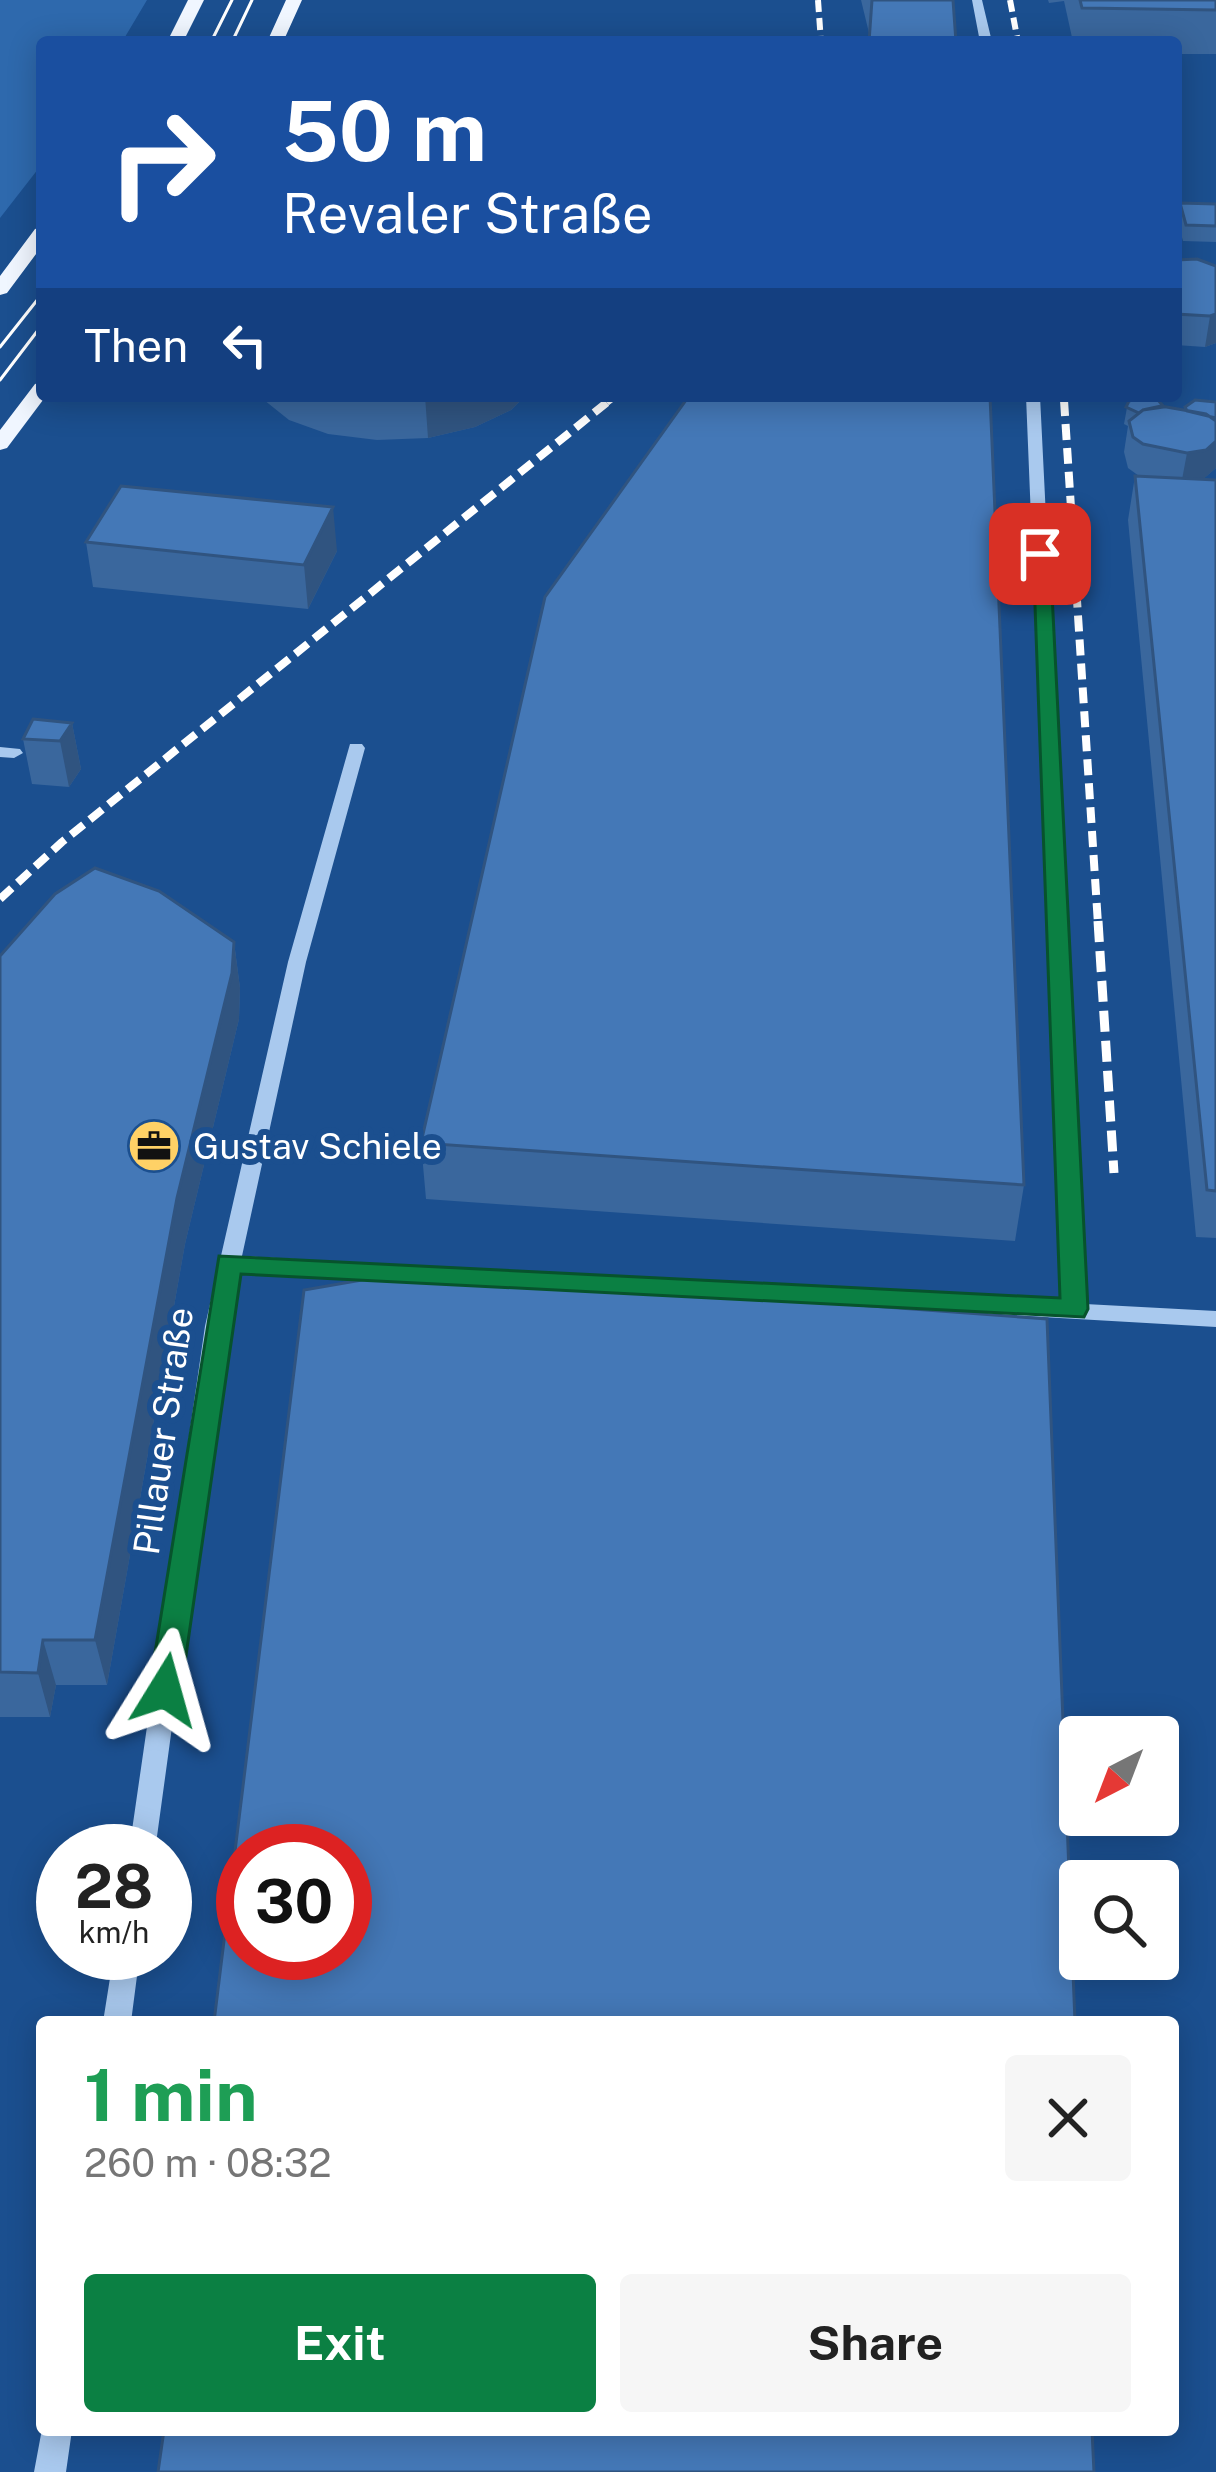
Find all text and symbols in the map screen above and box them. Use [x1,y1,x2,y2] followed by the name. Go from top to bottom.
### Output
[282,81,487,180] text: 50 m
[84,84,240,240] icon: right
[282,182,653,245] text: Revaler Straße
[212,312,278,378] icon: left
[84,319,188,372] text: Then
[989,503,1091,605] pin
[1007,521,1073,587] icon: arrive
[126,1118,182,1174] office icon: Gustav Schiele
[193,1125,442,1167] place label: Gustav Schiele
[125,1305,201,1557] street label: Pillauer Straße
[102,1627,228,1753] position arrow
[1059,1716,1179,1836] north arrow
[1059,1716,1179,1980] map controls
[216,1824,372,1980] speed limit sign: 30
[75,1851,153,1922] text: 28
[1059,1860,1179,1980] button: search
[79,1914,149,1950] text: km/h
[84,2053,258,2137] text: 1 min
[1005,2055,1131,2181] button: close
[84,2140,331,2186] text: 260 m · 08:32
[84,2274,596,2412] button: Exit
[620,2274,1131,2412] button: Share

